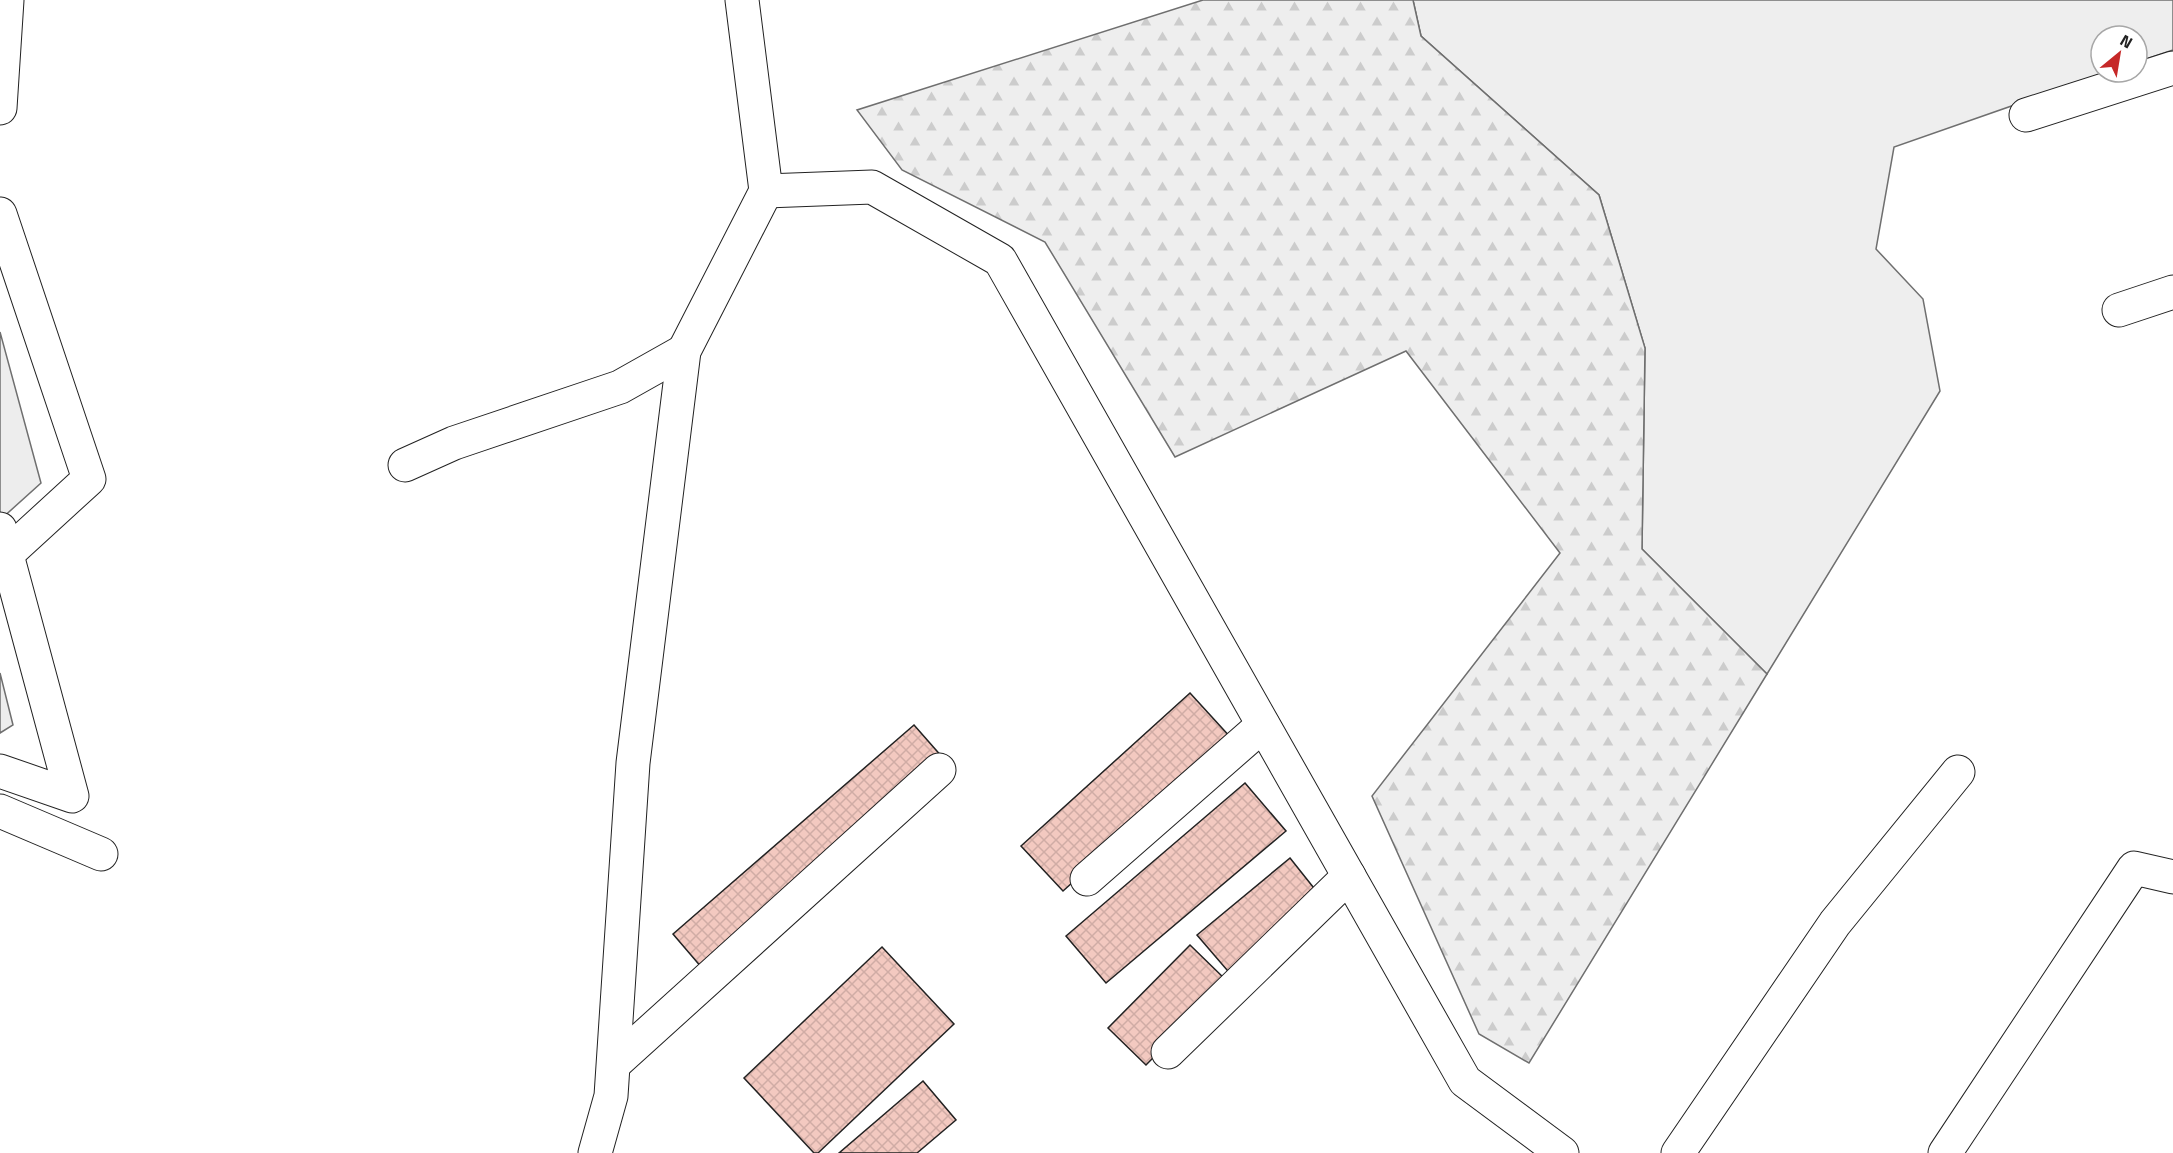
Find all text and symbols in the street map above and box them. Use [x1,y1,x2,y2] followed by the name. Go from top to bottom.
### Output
[2089,24,2149,84] north arrow
[2116,28,2137,54] text: N

